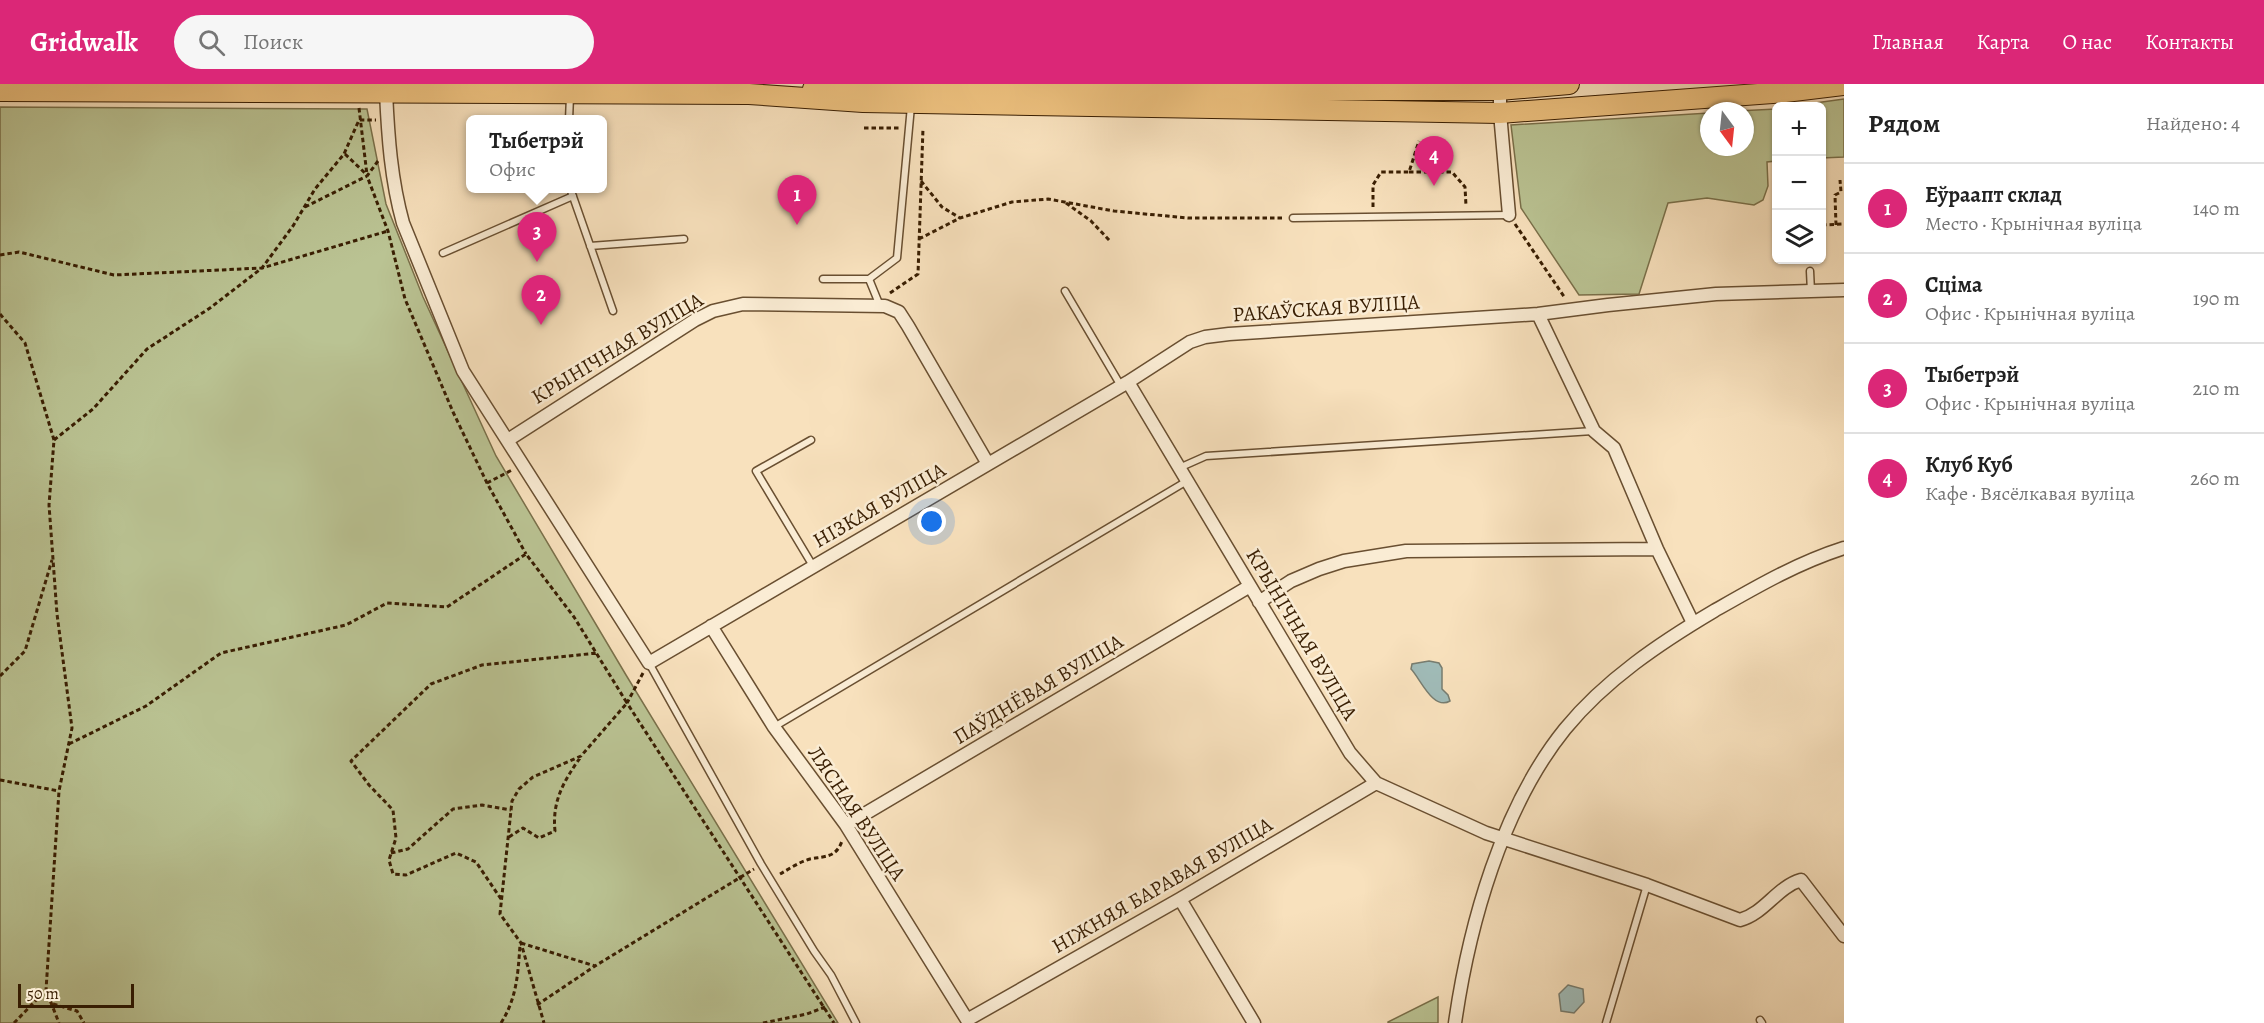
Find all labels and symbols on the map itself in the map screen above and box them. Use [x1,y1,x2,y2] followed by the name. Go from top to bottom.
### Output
[1700,102,1754,156] north arrow
[1414,136,1454,186] pin: 4
[778,176,816,225] pin: 1
[518,212,556,262] pin: 3
[522,276,560,325] pin: 2
[526,285,709,410] street label: КРЫНІЧНАЯ ВУЛІЦА
[1232,287,1421,328] street label: РАКАЎСКАЯ ВУЛІЦА
[807,455,951,554] street label: НІЗКАЯ ВУЛІЦА
[917,507,946,536] your location
[1240,543,1365,726] street label: КРЫНІЧНАЯ ВУЛІЦА
[948,627,1129,751] street label: ПАЎДНЁВАЯ ВУЛІЦА
[802,740,913,886] street label: ЛЯСНАЯ ВУЛІЦА
[1047,810,1278,960] street label: НІЖНЯЯ БАРАВАЯ ВУЛІЦА
[18,981,134,1008] scale bar

